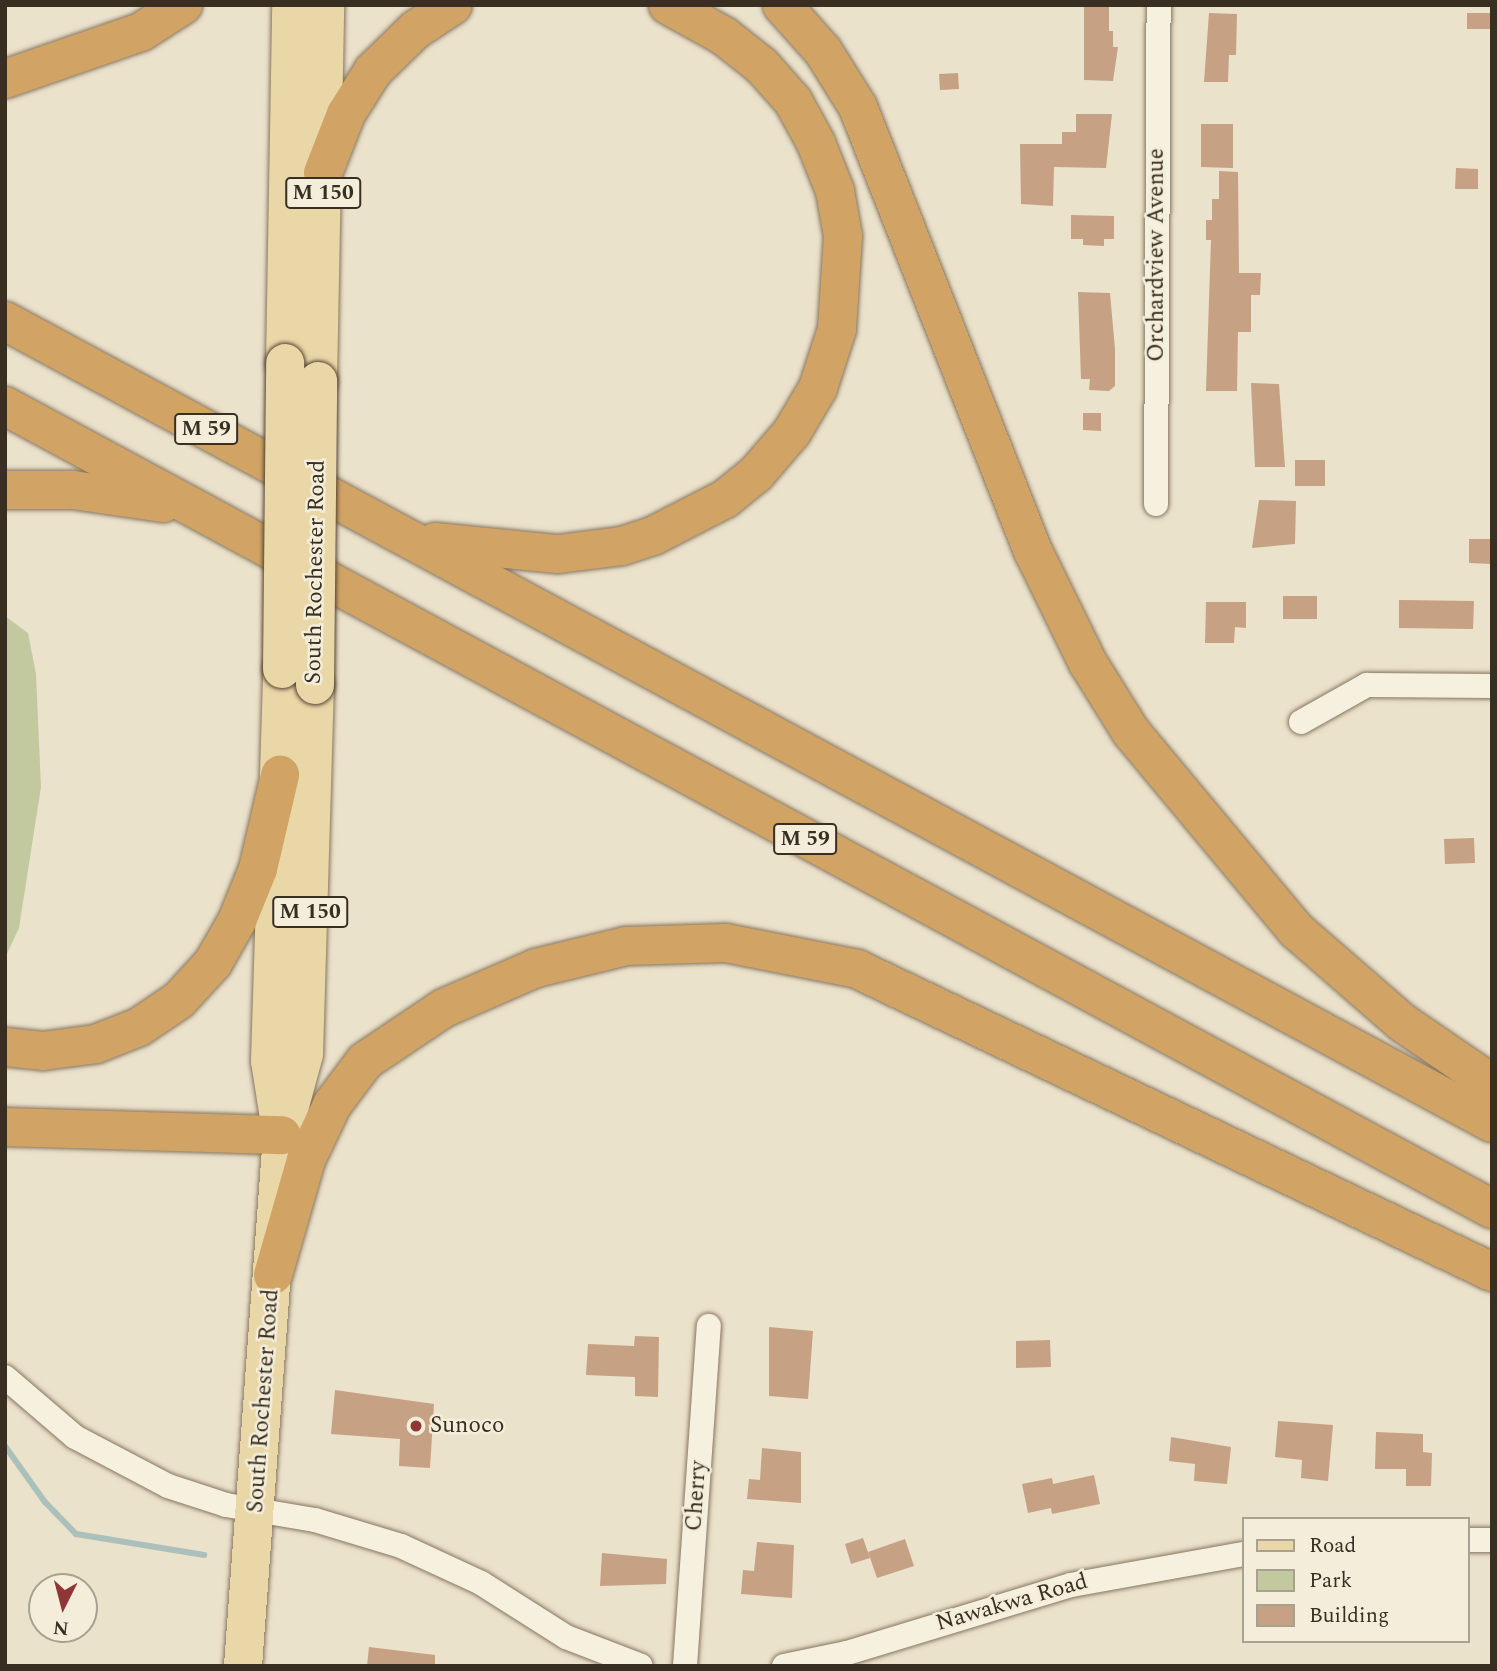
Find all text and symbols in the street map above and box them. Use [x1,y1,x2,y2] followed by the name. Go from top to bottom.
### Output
[1143,148,1171,362] street label: Orchardview Avenue
[284,176,362,210] road number: M 150
[173,412,239,446] road number: M 59
[300,460,332,684] street label: South Rochester Road
[772,822,838,856] road number: M 59
[272,894,348,930] road number: M 150
[242,1288,286,1514] street label: South Rochester Road
[430,1412,504,1440] place label: Sunoco
[408,1418,424,1434] marker: Sunoco
[681,1460,713,1532] street label: Cherry
[1242,1517,1469,1643] legend
[1309,1530,1356,1562] text: Road
[1309,1565,1352,1597] text: Park
[933,1568,1091,1638] street label: Nawakwa Road
[28,1573,98,1643] north arrow
[1309,1600,1389,1632] text: Building
[52,1612,70,1643] text: N

